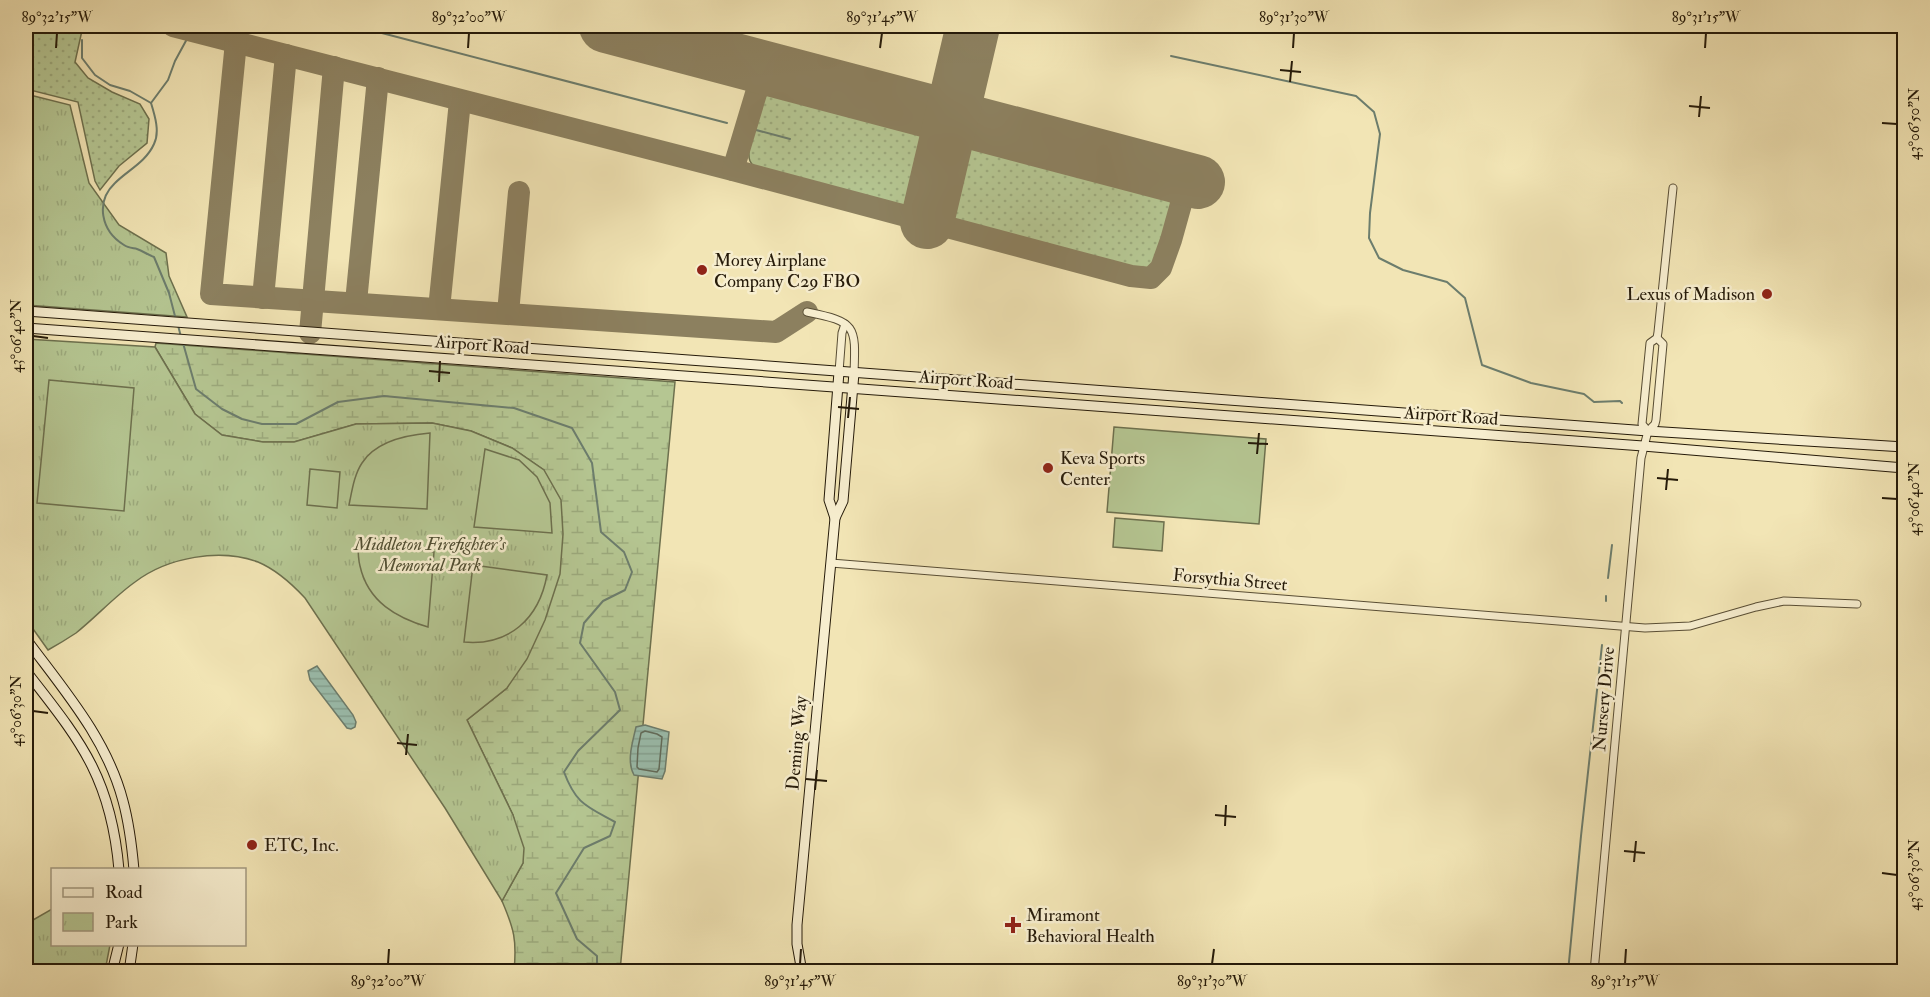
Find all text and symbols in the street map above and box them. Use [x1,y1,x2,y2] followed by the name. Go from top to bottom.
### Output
[22,8,93,27] text: 89°32'15"W
[432,8,507,27] text: 89°32'00"W
[846,8,918,27] text: 89°31'45"W
[1259,8,1330,27] text: 89°31'30"W
[1672,8,1741,27] text: 89°31'15"W
[1905,87,1924,160] text: 43°06'50"N
[714,249,860,293] place label: Morey Airplane Company C29 FBO
[695,263,709,277] marker: Morey Airplane Company C29 FBO
[1626,283,1755,306] place label: Lexus of Madison
[1760,287,1774,301] marker: Lexus of Madison
[7,298,26,373] text: 43°06'40"N
[433,330,530,360] street label: Airport Road
[917,365,1014,395] street label: Airport Road
[1402,401,1499,431] street label: Airport Road
[1060,447,1145,491] place label: Keva Sports Center
[1041,461,1055,475] marker: Keva Sports Center
[1905,461,1924,536] text: 43°06'40"N
[353,533,507,577] park label: Middleton Firefighter's Memorial Park
[1172,564,1288,596] street label: Forsythia Street
[1588,645,1620,752] street label: Nursery Drive
[7,675,26,747] text: 43°06'30"N
[781,694,813,791] street label: Deming Way
[264,834,339,857] place label: ETC, Inc.
[245,838,259,852] marker: ETC, Inc.
[1905,839,1924,911] text: 43°06'30"N
[51,868,246,946] legend
[105,881,143,904] text: Road
[1026,904,1155,948] place label: Miramont Behavioral Health
[105,911,138,934] text: Park
[1004,916,1022,934] marker: Miramont Behavioral Health
[351,972,426,991] text: 89°32'00"W
[764,972,836,991] text: 89°31'45"W
[1177,972,1248,991] text: 89°31'30"W
[1591,972,1660,991] text: 89°31'15"W

